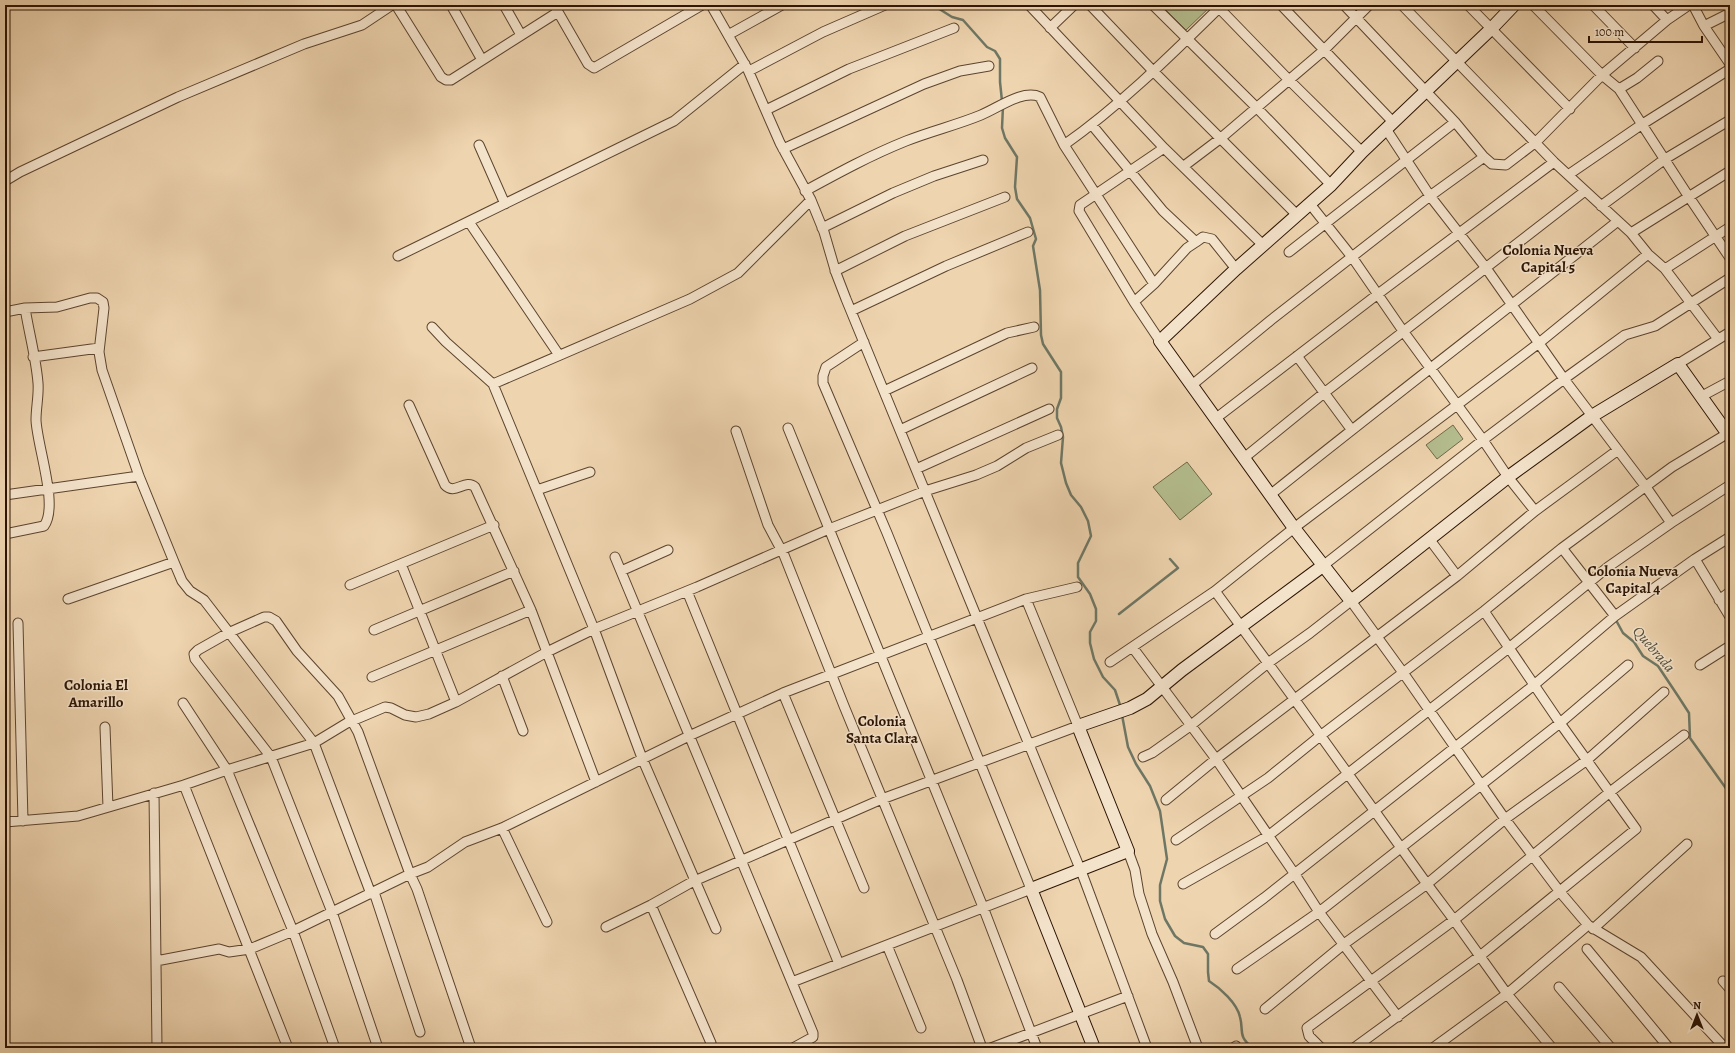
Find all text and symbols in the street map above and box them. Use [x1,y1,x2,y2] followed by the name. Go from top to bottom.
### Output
[1589,18,1702,44] scale bar
[1595,24,1624,40] text: 100 m
[1502,240,1594,277] district label: Colonia Nueva Capital 5
[1587,561,1679,598] district label: Colonia Nueva Capital 4
[1628,622,1680,677] water label: Quebrada
[64,675,128,712] district label: Colonia El Amarillo
[846,711,919,748] district label: Colonia Santa Clara
[1677,995,1717,1035] north arrow
[1693,998,1701,1013] text: N

